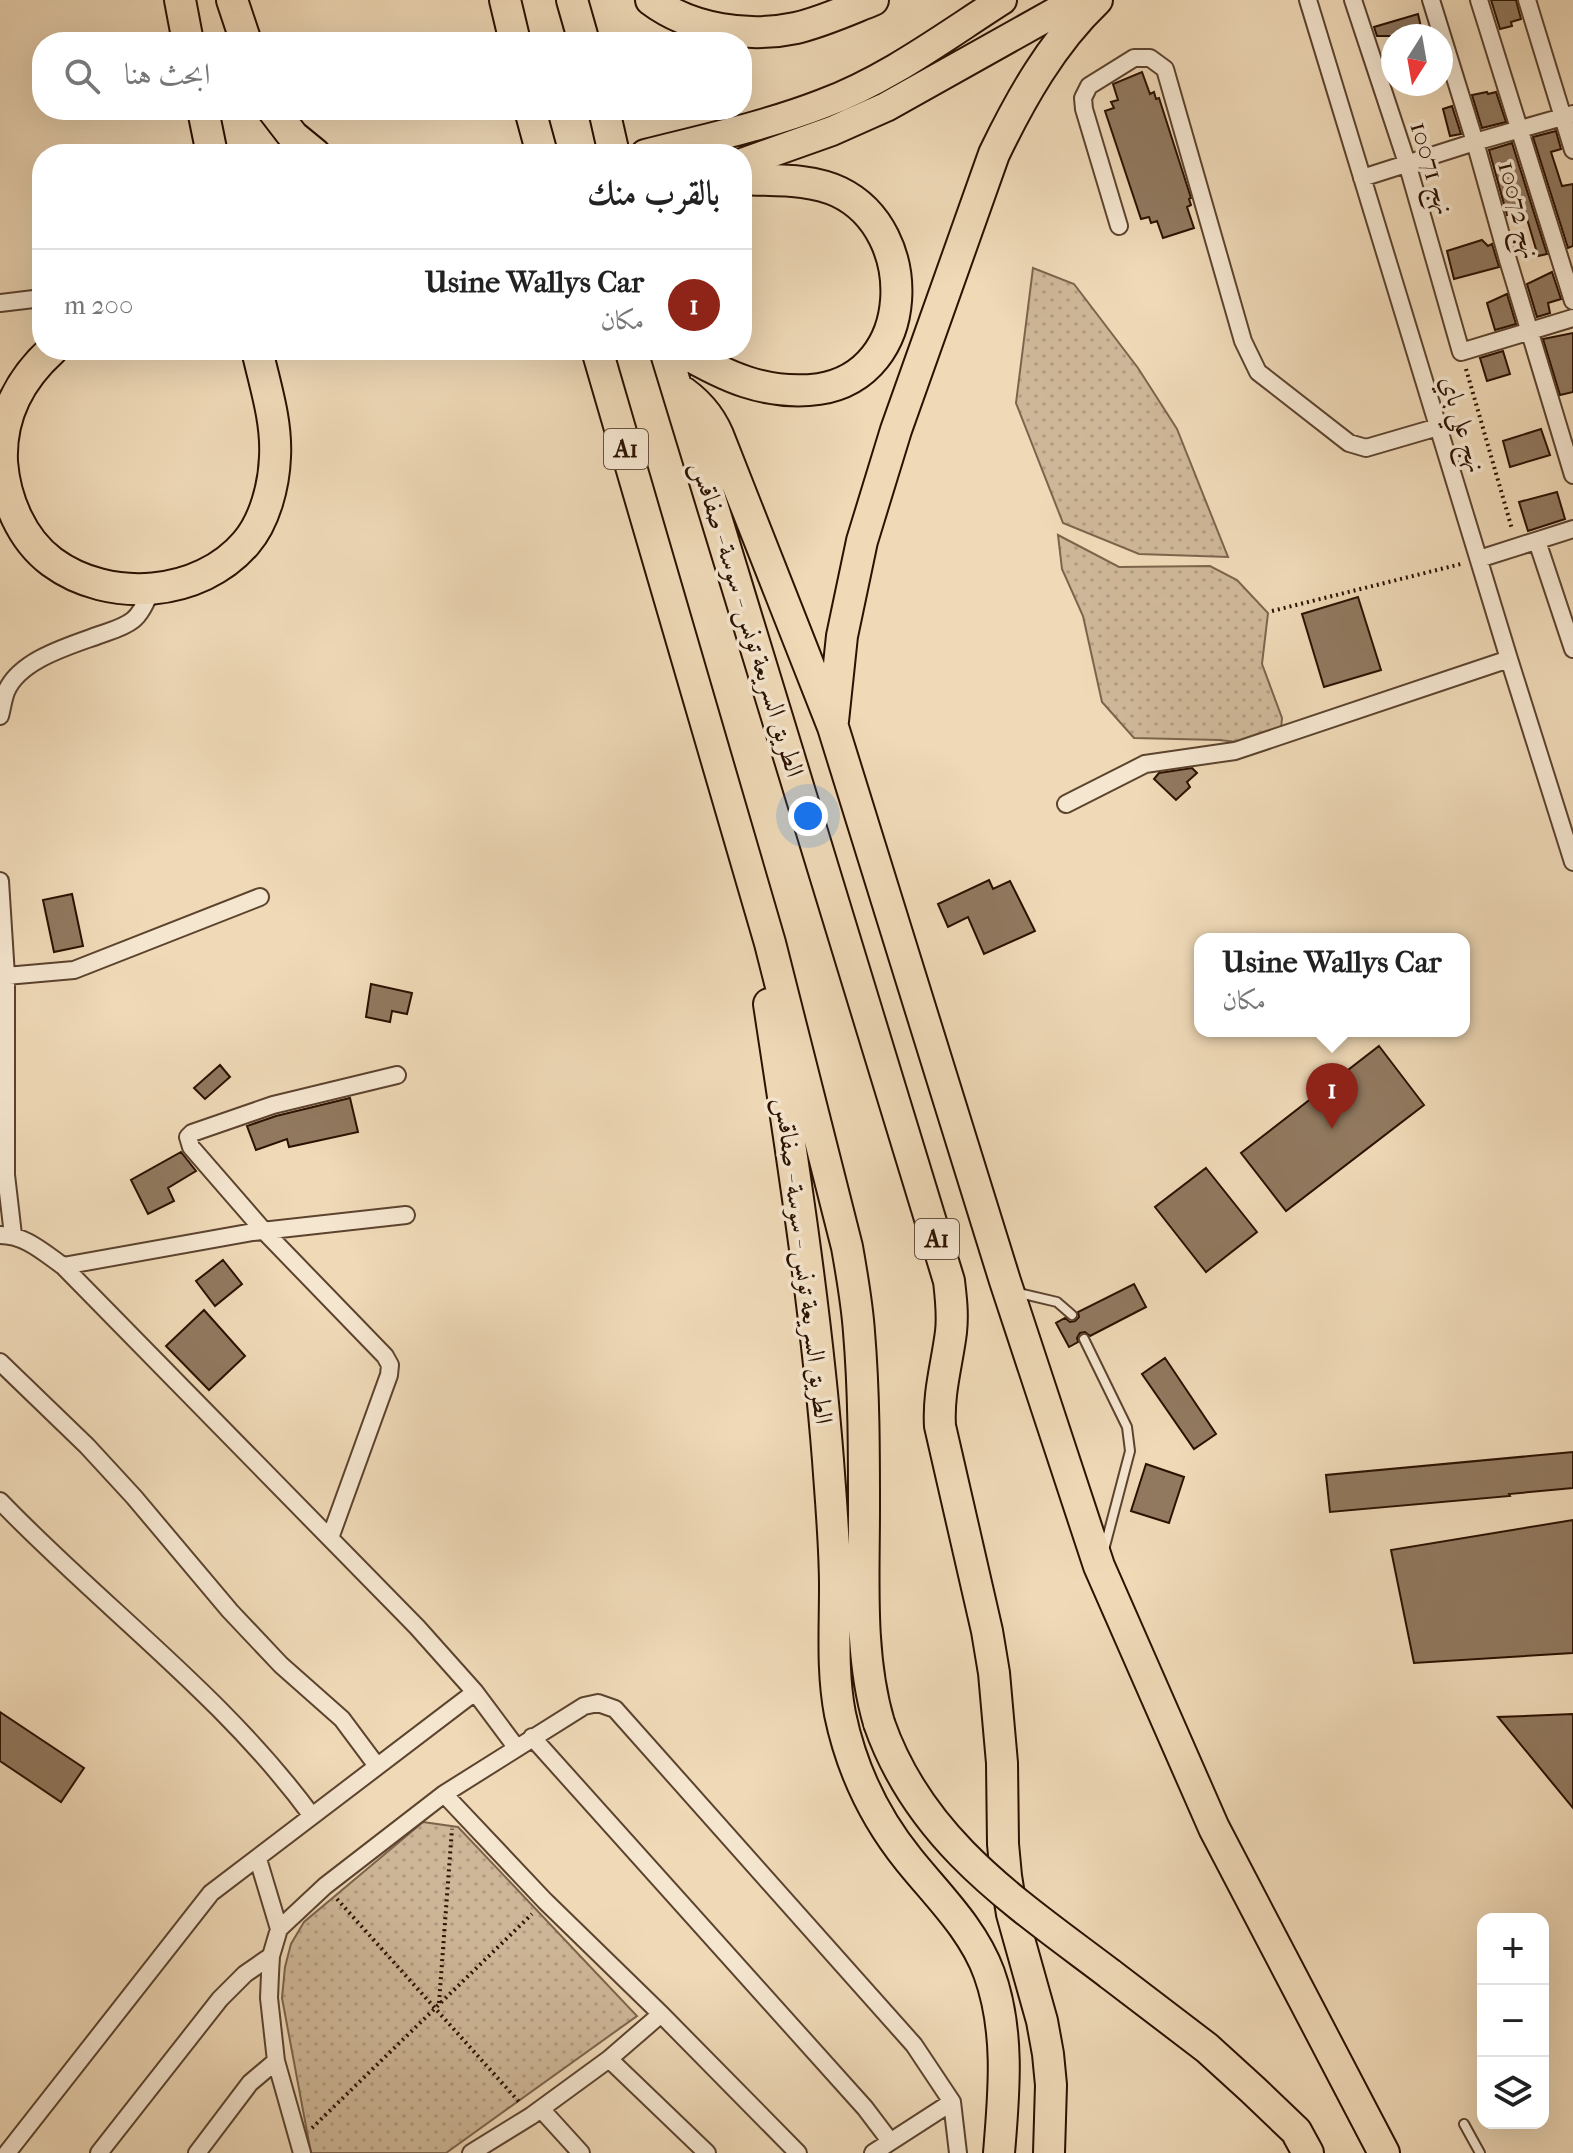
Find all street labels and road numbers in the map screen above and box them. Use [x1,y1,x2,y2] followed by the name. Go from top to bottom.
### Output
[1396,118,1461,221] street label: نهج 10071
[1483,158,1547,264] street label: نهج 10072
[1425,372,1492,479] street label: نهج علي باي
[604,429,648,469] road number: A1
[683,457,811,781] street label: الطريق السريعة تونس - سوسة - صفاقس
[767,1096,839,1426] street label: الطريق السريعة تونس - سوسة - صفاقس
[915,1219,959,1259] road number: A1

